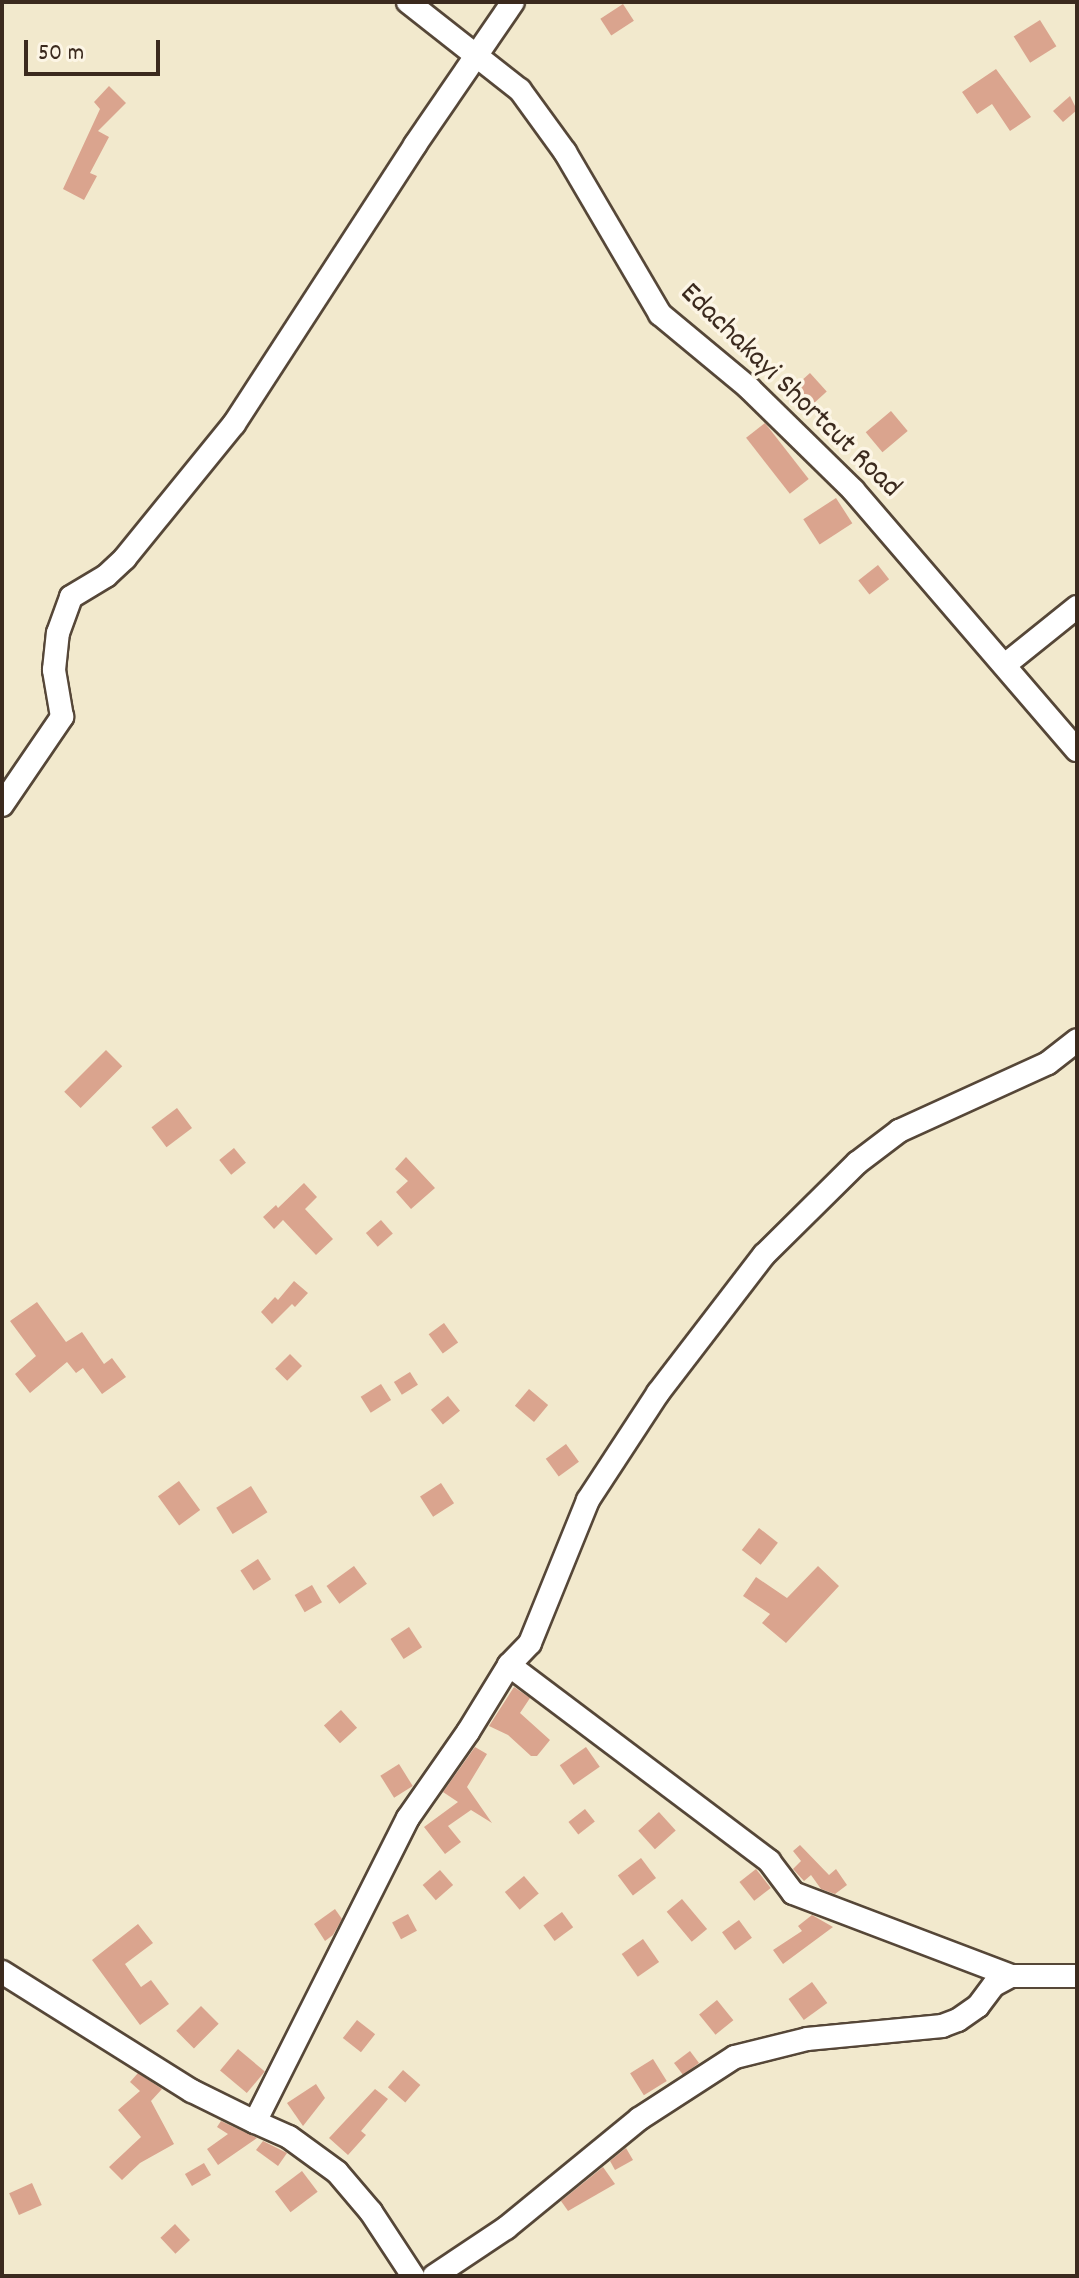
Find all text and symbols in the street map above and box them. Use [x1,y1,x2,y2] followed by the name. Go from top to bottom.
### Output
[28,24,164,74] scale bar
[38,37,84,71] text: 50 m
[671,277,907,507] street label: Edachakayi Shortcut Road

